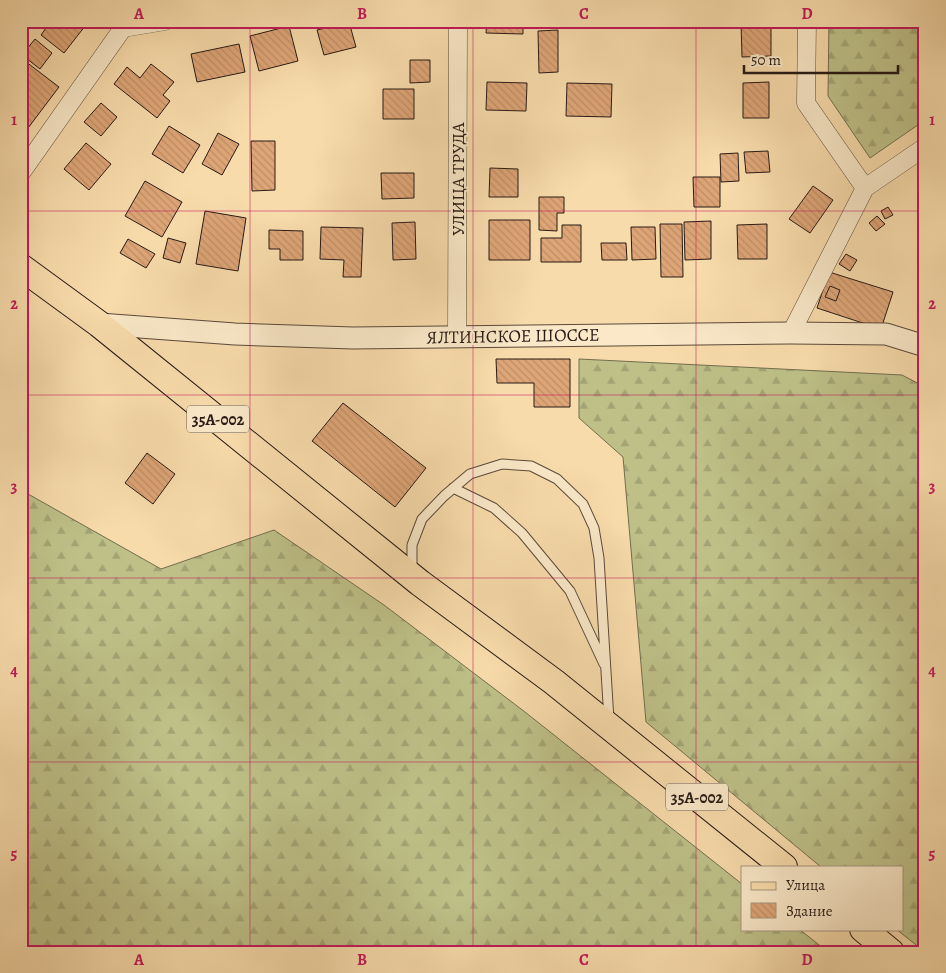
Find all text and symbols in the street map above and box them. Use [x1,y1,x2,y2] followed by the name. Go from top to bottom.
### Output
[133,3,145,25] text: A
[357,3,367,25] text: B
[579,3,589,25] text: C
[801,3,813,25] text: D
[744,42,897,74] scale bar
[751,50,781,70] text: 50 m
[11,109,17,131] text: 1
[929,109,935,131] text: 1
[446,122,470,236] street label: УЛИЦА ТРУДА
[10,293,18,315] text: 2
[928,293,936,315] text: 2
[426,322,600,350] street label: ЯЛТИНСКОЕ ШОССЕ
[187,406,249,432] road number: 35А-002
[11,476,18,498] text: 3
[929,476,936,498] text: 3
[10,660,18,682] text: 4
[928,660,936,682] text: 4
[666,784,728,810] road number: 35А-002
[11,843,18,865] text: 5
[929,843,936,865] text: 5
[741,866,904,930] legend
[786,875,825,895] text: Улица
[786,901,833,921] text: Здание
[133,949,145,971] text: A
[357,949,367,971] text: B
[579,949,589,971] text: C
[801,949,813,971] text: D

